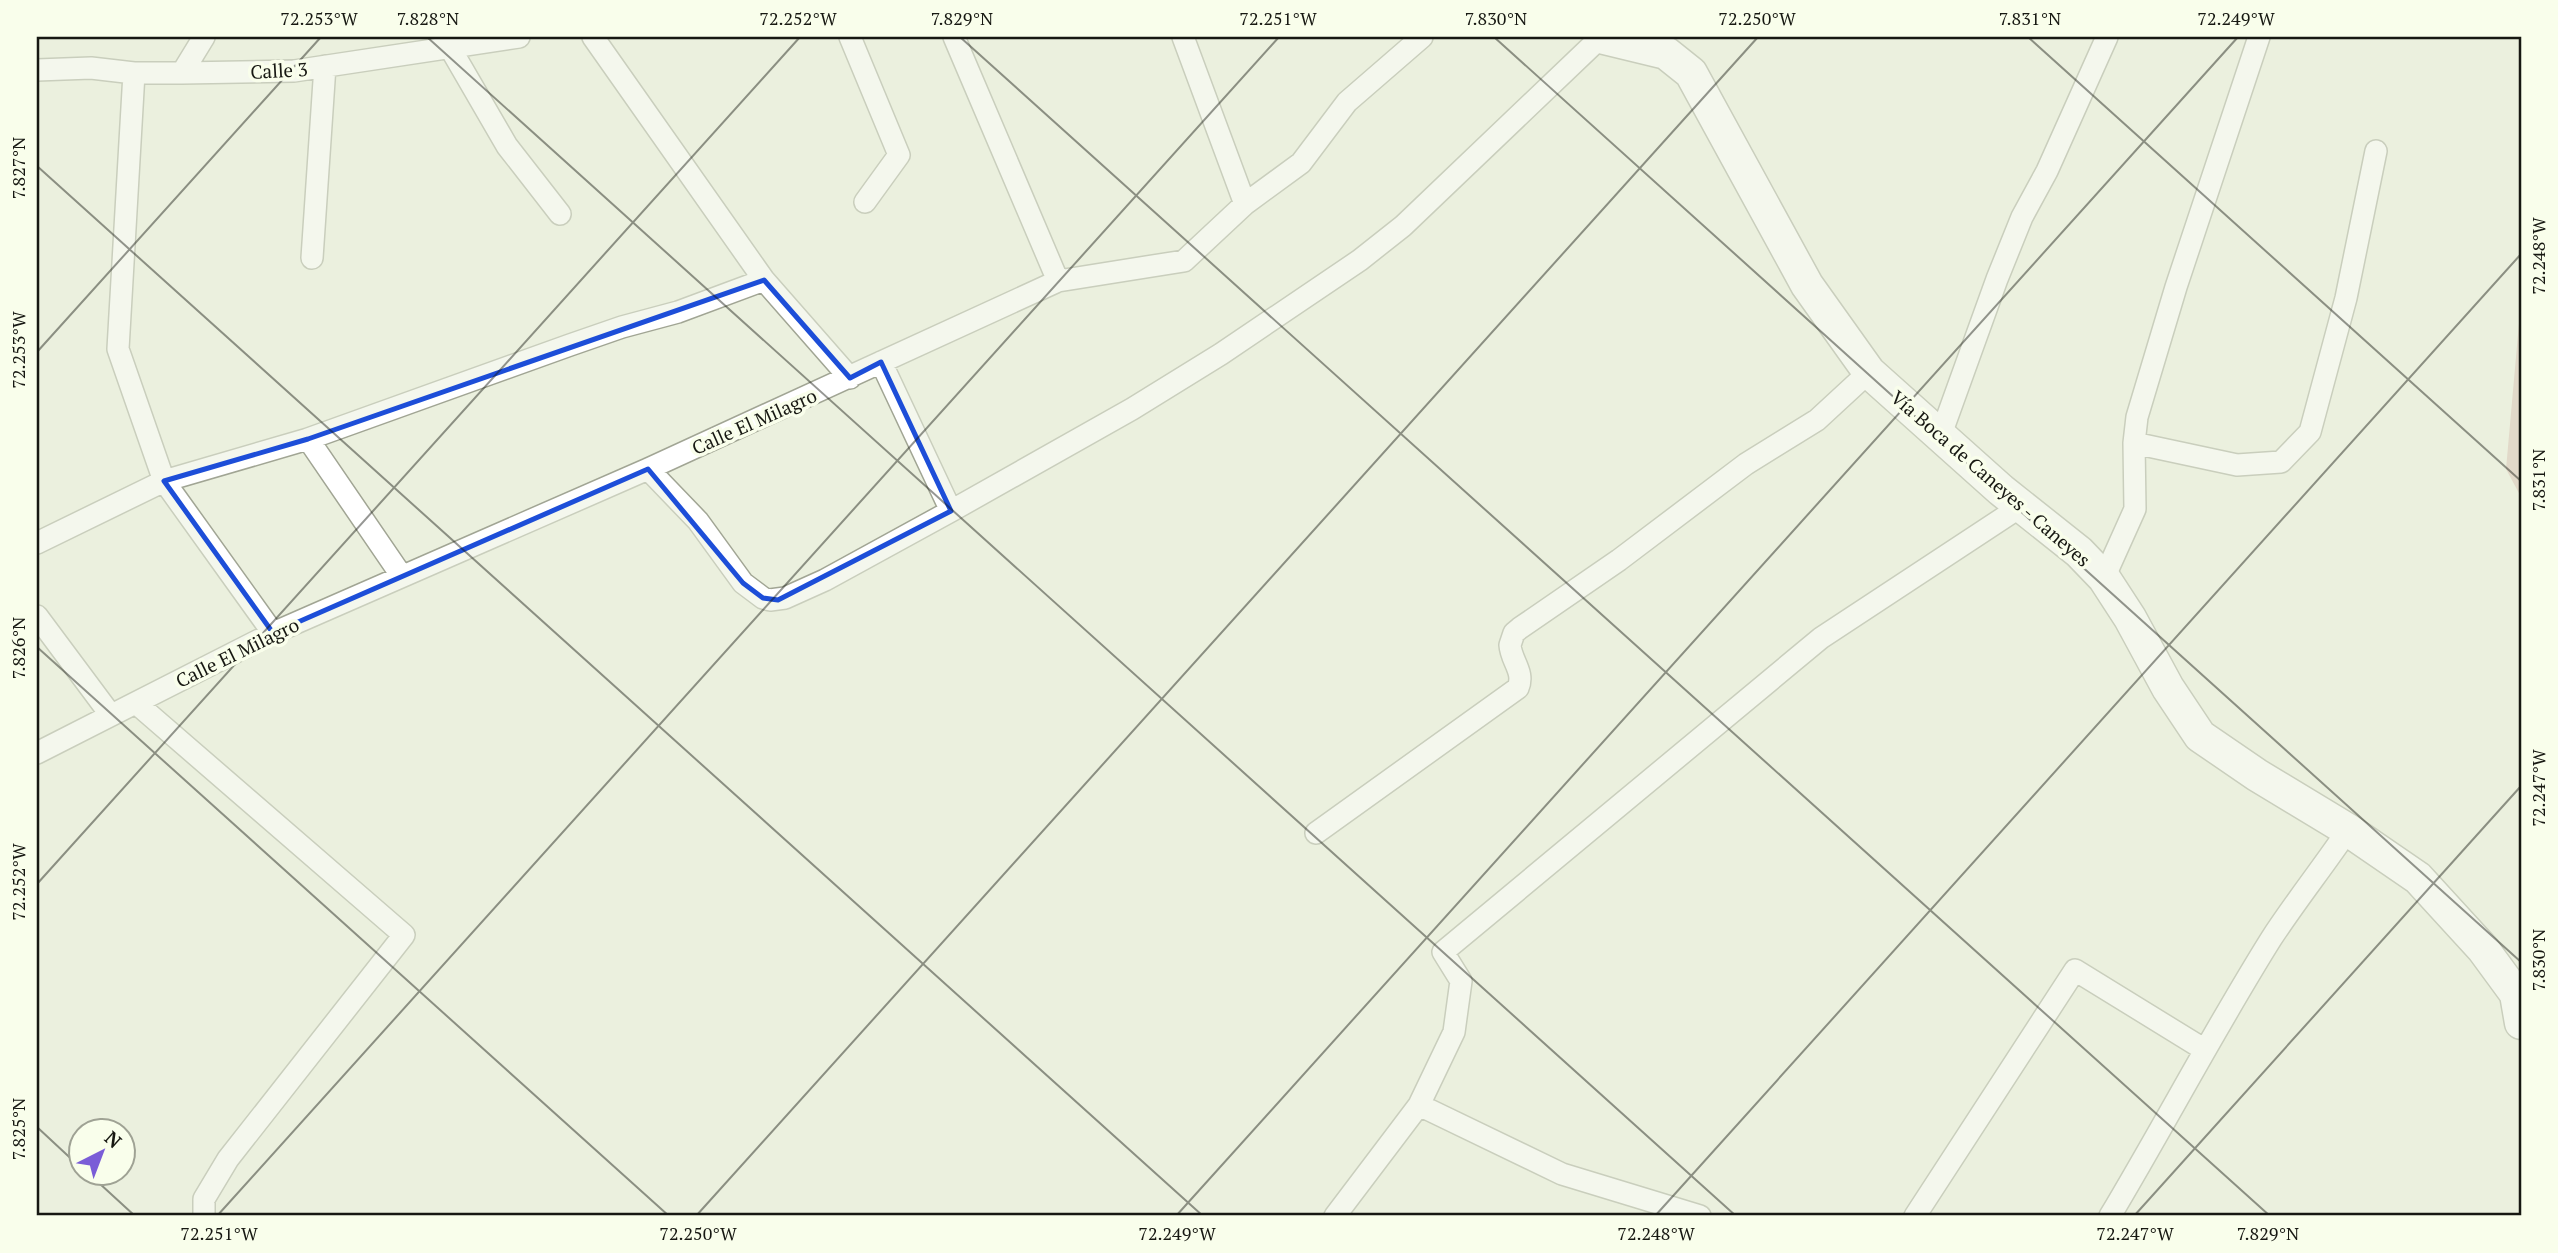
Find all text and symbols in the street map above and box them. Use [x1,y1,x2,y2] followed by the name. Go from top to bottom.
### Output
[280,6,358,30] text: 72.253°W
[397,6,459,30] text: 7.828°N
[759,6,837,30] text: 72.252°W
[931,6,993,30] text: 7.829°N
[1239,6,1317,30] text: 72.251°W
[1465,6,1527,30] text: 7.830°N
[1718,6,1796,30] text: 72.250°W
[1999,6,2061,30] text: 7.831°N
[2197,6,2275,30] text: 72.249°W
[250,56,308,84] street label: Calle 3
[6,137,30,199] text: 7.827°N
[2526,217,2550,295] text: 72.248°W
[6,311,30,389] text: 72.253°W
[688,382,820,460] street label: Calle El Milagro
[1886,384,2096,572] street label: Vía Boca de Caneyes - Caneyes
[2526,449,2550,511] text: 7.831°N
[171,611,303,693] street label: Calle El Milagro
[6,617,30,679] text: 7.826°N
[2526,749,2550,827] text: 72.247°W
[6,843,30,921] text: 72.252°W
[2526,929,2550,991] text: 7.830°N
[6,1098,30,1160] text: 7.825°N
[66,1116,136,1186] north arrow
[100,1125,128,1154] text: N
[180,1221,258,1245] text: 72.251°W
[659,1221,737,1245] text: 72.250°W
[1138,1221,1216,1245] text: 72.249°W
[1617,1221,1695,1245] text: 72.248°W
[2096,1221,2174,1245] text: 72.247°W
[2237,1221,2299,1245] text: 7.829°N

